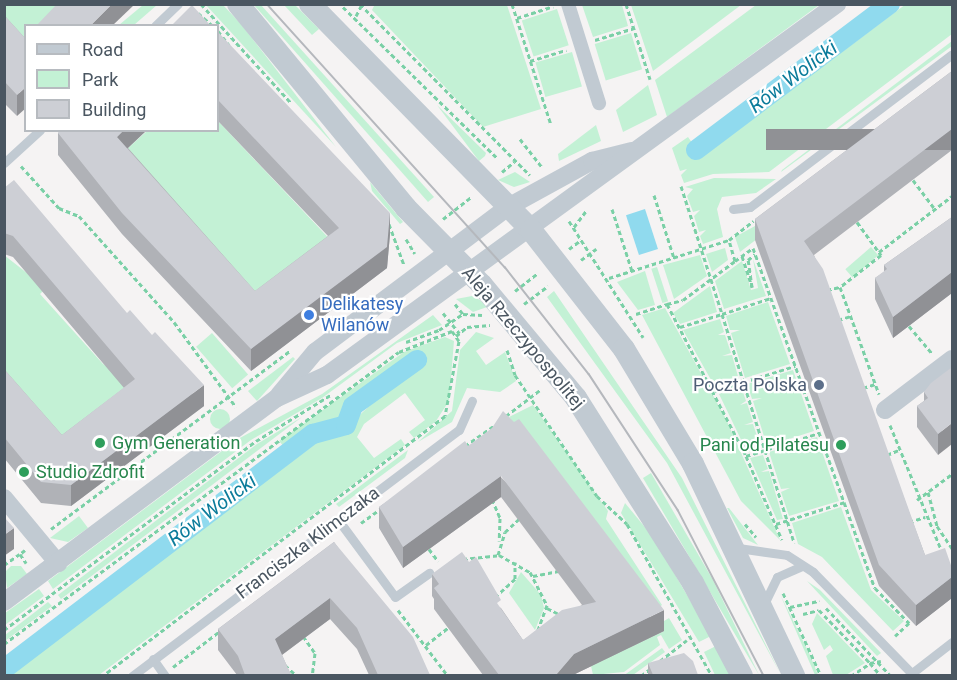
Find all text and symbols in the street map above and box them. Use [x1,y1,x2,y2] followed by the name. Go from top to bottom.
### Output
[24,24,219,132] legend
[744,36,842,118] water label: Rów Wolicki
[82,39,123,60] text: Road
[82,69,118,90] text: Park
[82,99,146,120] text: Building
[457,262,589,414] street label: Aleja Rzeczypospolitej
[321,294,403,336] place label: Delikatesy Wilanów
[302,308,316,322] marker: Delikatesy Wilanów
[693,374,807,396] place label: Poczta Polska
[812,378,826,392] marker: Poczta Polska
[112,432,240,454] place label: Gym Generation
[700,434,829,456] place label: Pani od Pilatesu
[93,436,107,450] marker: Gym Generation
[834,438,848,452] marker: Pani od Pilatesu
[36,461,145,483] place label: Studio Zdrofit
[17,465,31,479] marker: Studio Zdrofit
[163,469,261,551] water label: Rów Wolicki
[232,482,384,604] street label: Franciszka Klimczaka

